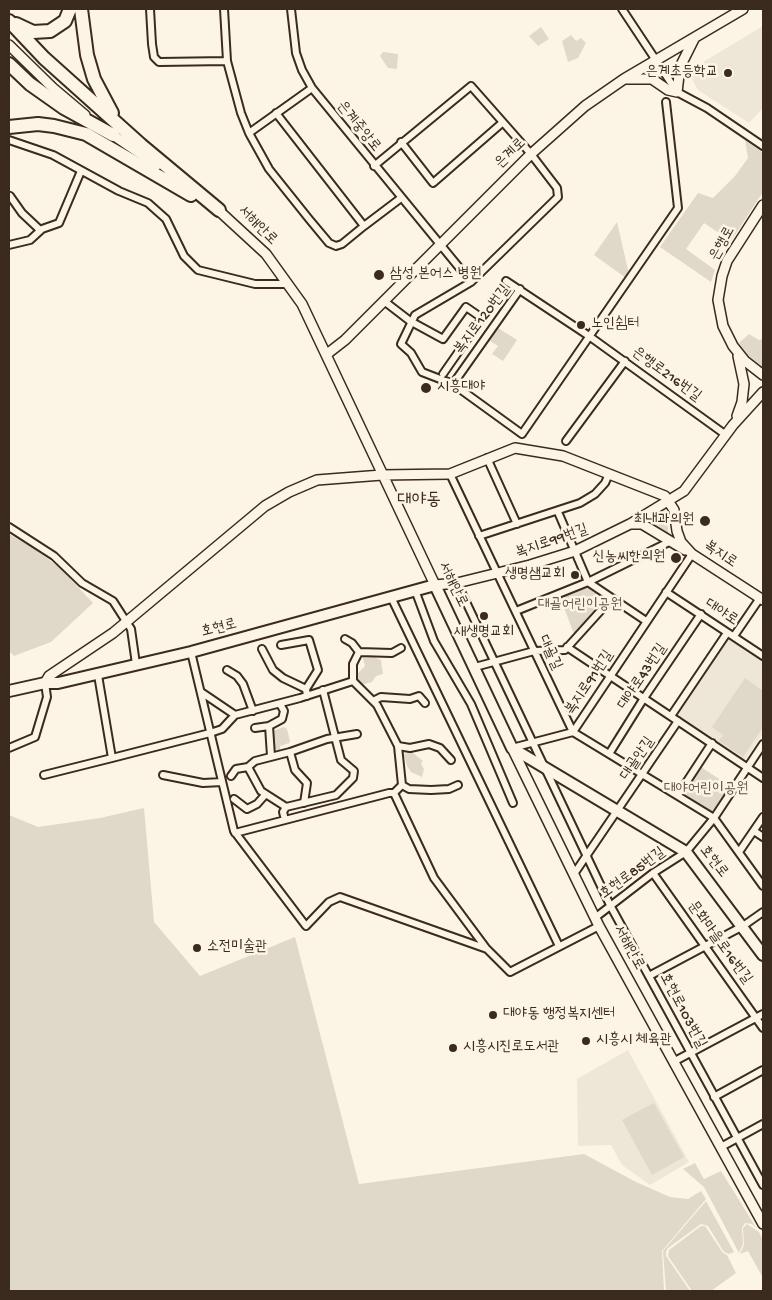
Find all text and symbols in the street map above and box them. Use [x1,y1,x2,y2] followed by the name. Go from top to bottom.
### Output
[646,64,718,82] place label: 은계초등학교
[722,67,734,79] marker: 은계초등학교
[332,98,384,156] street label: 은계중앙로
[492,135,530,173] street label: 은계로
[234,203,280,249] street label: 서해안로
[706,224,740,264] street label: 은행로
[390,266,482,284] place label: 삼성 본어스 병원
[372,268,386,282] marker: 삼성 본어스 병원
[451,282,515,358] street label: 복지로120번길
[591,316,639,334] place label: 노인쉼터
[575,319,587,331] marker: 노인쉼터
[628,344,704,406] street label: 은행로216번길
[437,379,485,397] place label: 시흥대야
[419,381,433,395] marker: 시흥대야
[397,490,441,512] district label: 대야동
[634,512,694,530] place label: 최내과의원
[698,514,712,528] marker: 최내과의원
[513,521,591,563] street label: 복지로99번길
[700,537,740,573] street label: 복지로
[593,549,665,567] place label: 신농씨한의원
[669,551,683,565] marker: 신농씨한의원
[433,559,471,611] street label: 서해안로
[505,566,565,584] place label: 생명샘교회
[569,569,581,581] marker: 생명샘교회
[701,596,741,630] street label: 대야로
[538,597,622,615] park label: 대골어린이공원
[478,610,490,622] marker: 새생명교회
[199,616,239,642] street label: 호현로
[454,624,514,642] place label: 새생명교회
[533,633,565,673] street label: 대골길
[615,641,671,713] street label: 대야로43번길
[562,647,618,719] street label: 복지로91번길
[617,734,659,784] street label: 대골안길
[664,781,748,799] park label: 대야어린이공원
[695,842,731,882] street label: 호현로
[597,844,669,904] street label: 호현로85번길
[683,898,755,988] street label: 문화마을로16번길
[608,923,648,973] street label: 서해안로
[207,939,267,957] place label: 소전미술관
[191,942,203,954] marker: 소전미술관
[655,970,709,1052] street label: 호현로103번길
[503,1006,615,1024] place label: 대야동 행정복지센터
[487,1009,499,1021] marker: 대야동 행정복지센터
[596,1032,672,1050] place label: 시흥시 체육관
[580,1035,592,1047] marker: 시흥시 체육관
[463,1039,560,1057] place label: 시흥시진로도서관
[447,1042,459,1054] marker: 시흥시진로도서관

